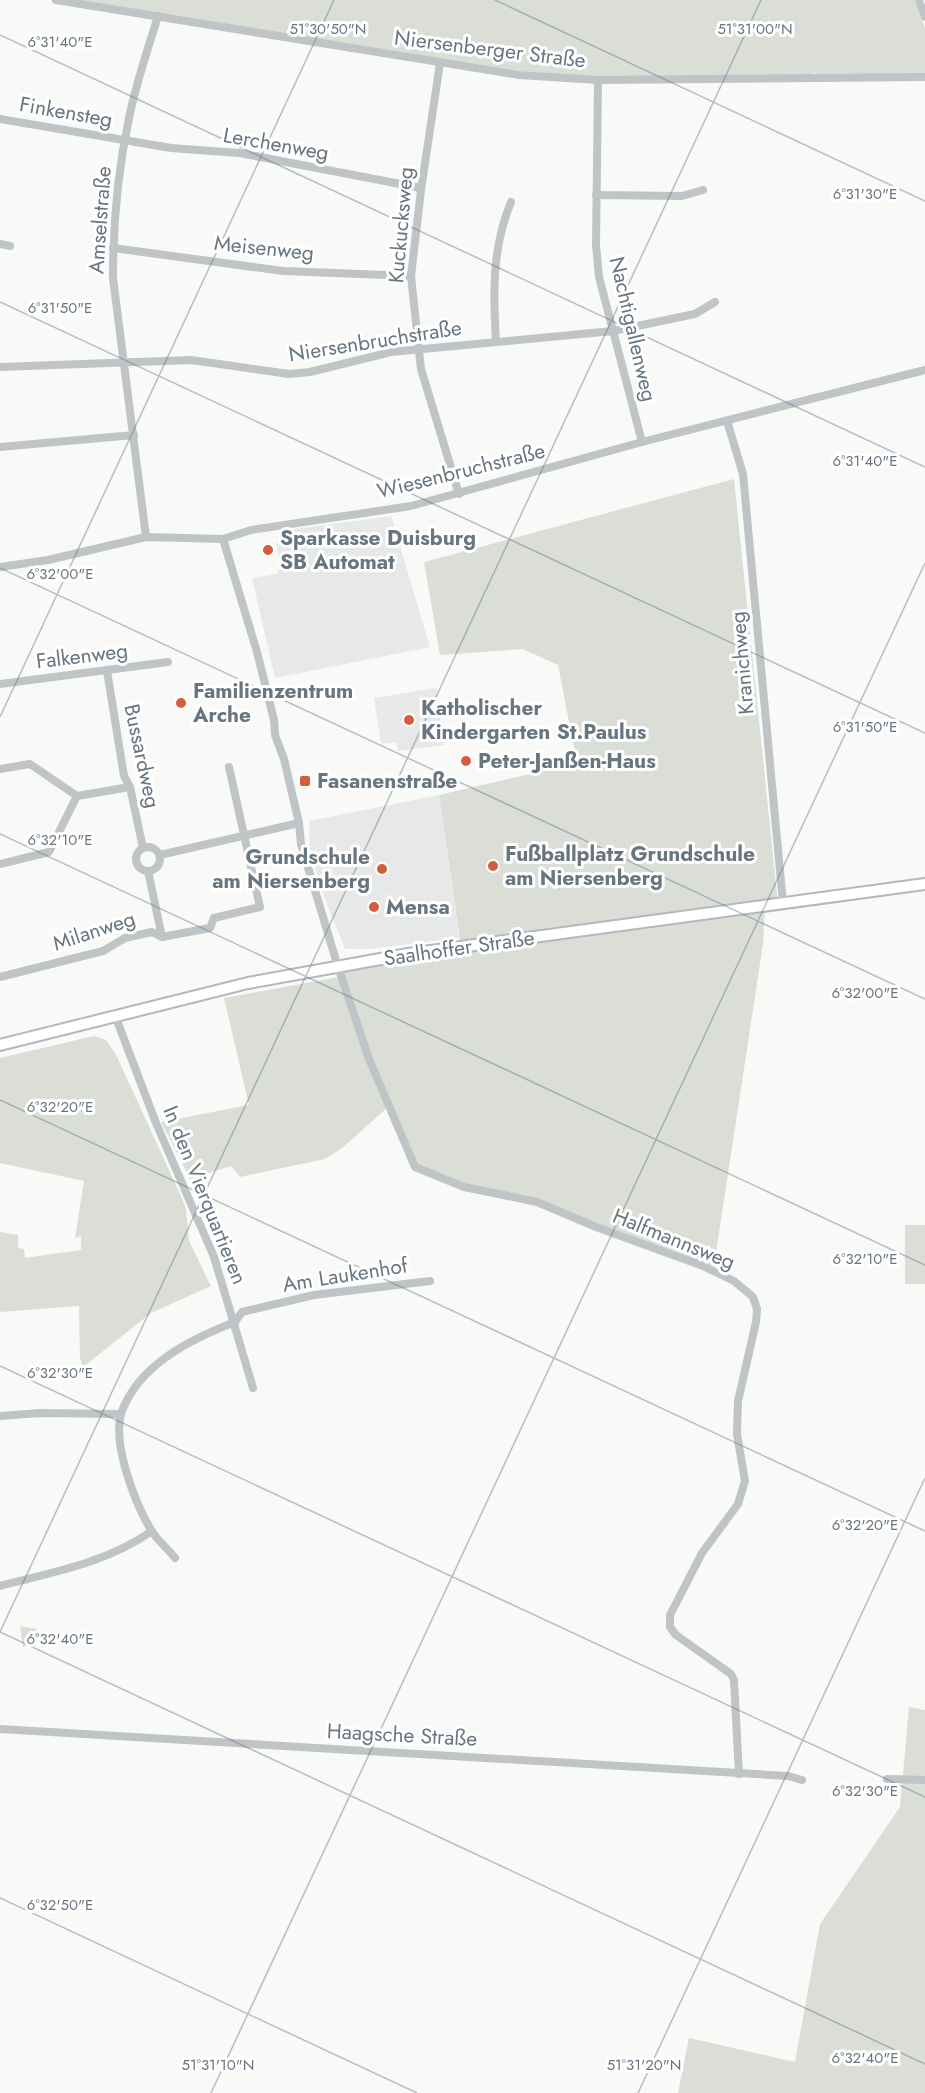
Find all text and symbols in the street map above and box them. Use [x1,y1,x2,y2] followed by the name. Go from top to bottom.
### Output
[290,18,366,40] text: 51°30'50"N
[717,18,793,40] text: 51°31'00"N
[393,22,588,76] street label: Niersenberger Straße
[28,31,93,53] text: 6°31'40"E
[17,89,115,135] street label: Finkensteg
[221,120,331,168] street label: Lerchenweg
[81,165,119,275] street label: Amselstraße
[381,166,421,284] street label: Kuckucksweg
[833,183,897,205] text: 6°31'30"E
[213,228,315,268] street label: Meisenweg
[602,253,664,405] street label: Nachtigallenweg
[28,297,92,319] text: 6°31'50"E
[286,312,464,369] street label: Niersenbruchstraße
[374,436,548,506] street label: Wiesenbruchstraße
[833,450,898,472] text: 6°31'40"E
[280,523,476,577] place label: Sparkasse Duisburg SB Automat
[261,543,275,557] marker: Sparkasse Duisburg SB Automat
[26,563,94,585] text: 6°32'00"E
[723,610,761,716] street label: Kranichweg
[34,635,130,677] street label: Falkenweg
[192,676,353,730] place label: Familienzentrum Arche
[421,693,647,747] place label: Katholischer Kindergarten St.Paulus
[174,696,188,710] marker: Familienzentrum Arche
[116,701,168,811] street label: Bussardweg
[402,713,416,727] marker: Katholischer Kindergarten St.Paulus
[833,716,897,738] text: 6°31'50"E
[478,746,656,776] place label: Peter-Janßen-Haus
[459,754,473,768] marker: Peter-Janßen-Haus
[317,766,457,796] place label: Fasanenstraße
[298,774,312,788] marker: Fasanenstraße
[28,829,92,851] text: 6°32'10"E
[505,839,755,893] place label: Fußballplatz Grundschule am Niersenberg
[212,842,370,896] place label: Grundschule am Niersenberg
[486,859,500,873] marker: Fußballplatz Grundschule am Niersenberg
[375,862,389,876] marker: Grundschule am Niersenberg
[386,892,450,922] place label: Mensa
[367,900,381,914] marker: Mensa
[49,904,139,958] street label: Milanweg
[382,923,536,973] street label: Saalhoffer Straße
[831,982,899,1004] text: 6°32'00"E
[27,1096,93,1118] text: 6°32'20"E
[156,1101,254,1289] street label: In den Vierquartieren
[608,1201,740,1277] street label: Halfmannsweg
[833,1248,897,1270] text: 6°32'10"E
[280,1250,411,1300] street label: Am Laukenhof
[27,1362,93,1384] text: 6°32'30"E
[832,1514,898,1536] text: 6°32'20"E
[27,1628,93,1650] text: 6°32'40"E
[326,1716,478,1754] street label: Haagsche Straße
[832,1780,898,1802] text: 6°32'30"E
[27,1894,93,1916] text: 6°32'50"E
[832,2047,898,2069] text: 6°32'40"E
[182,2054,254,2076] text: 51°31'10"N
[607,2054,681,2076] text: 51°31'20"N

